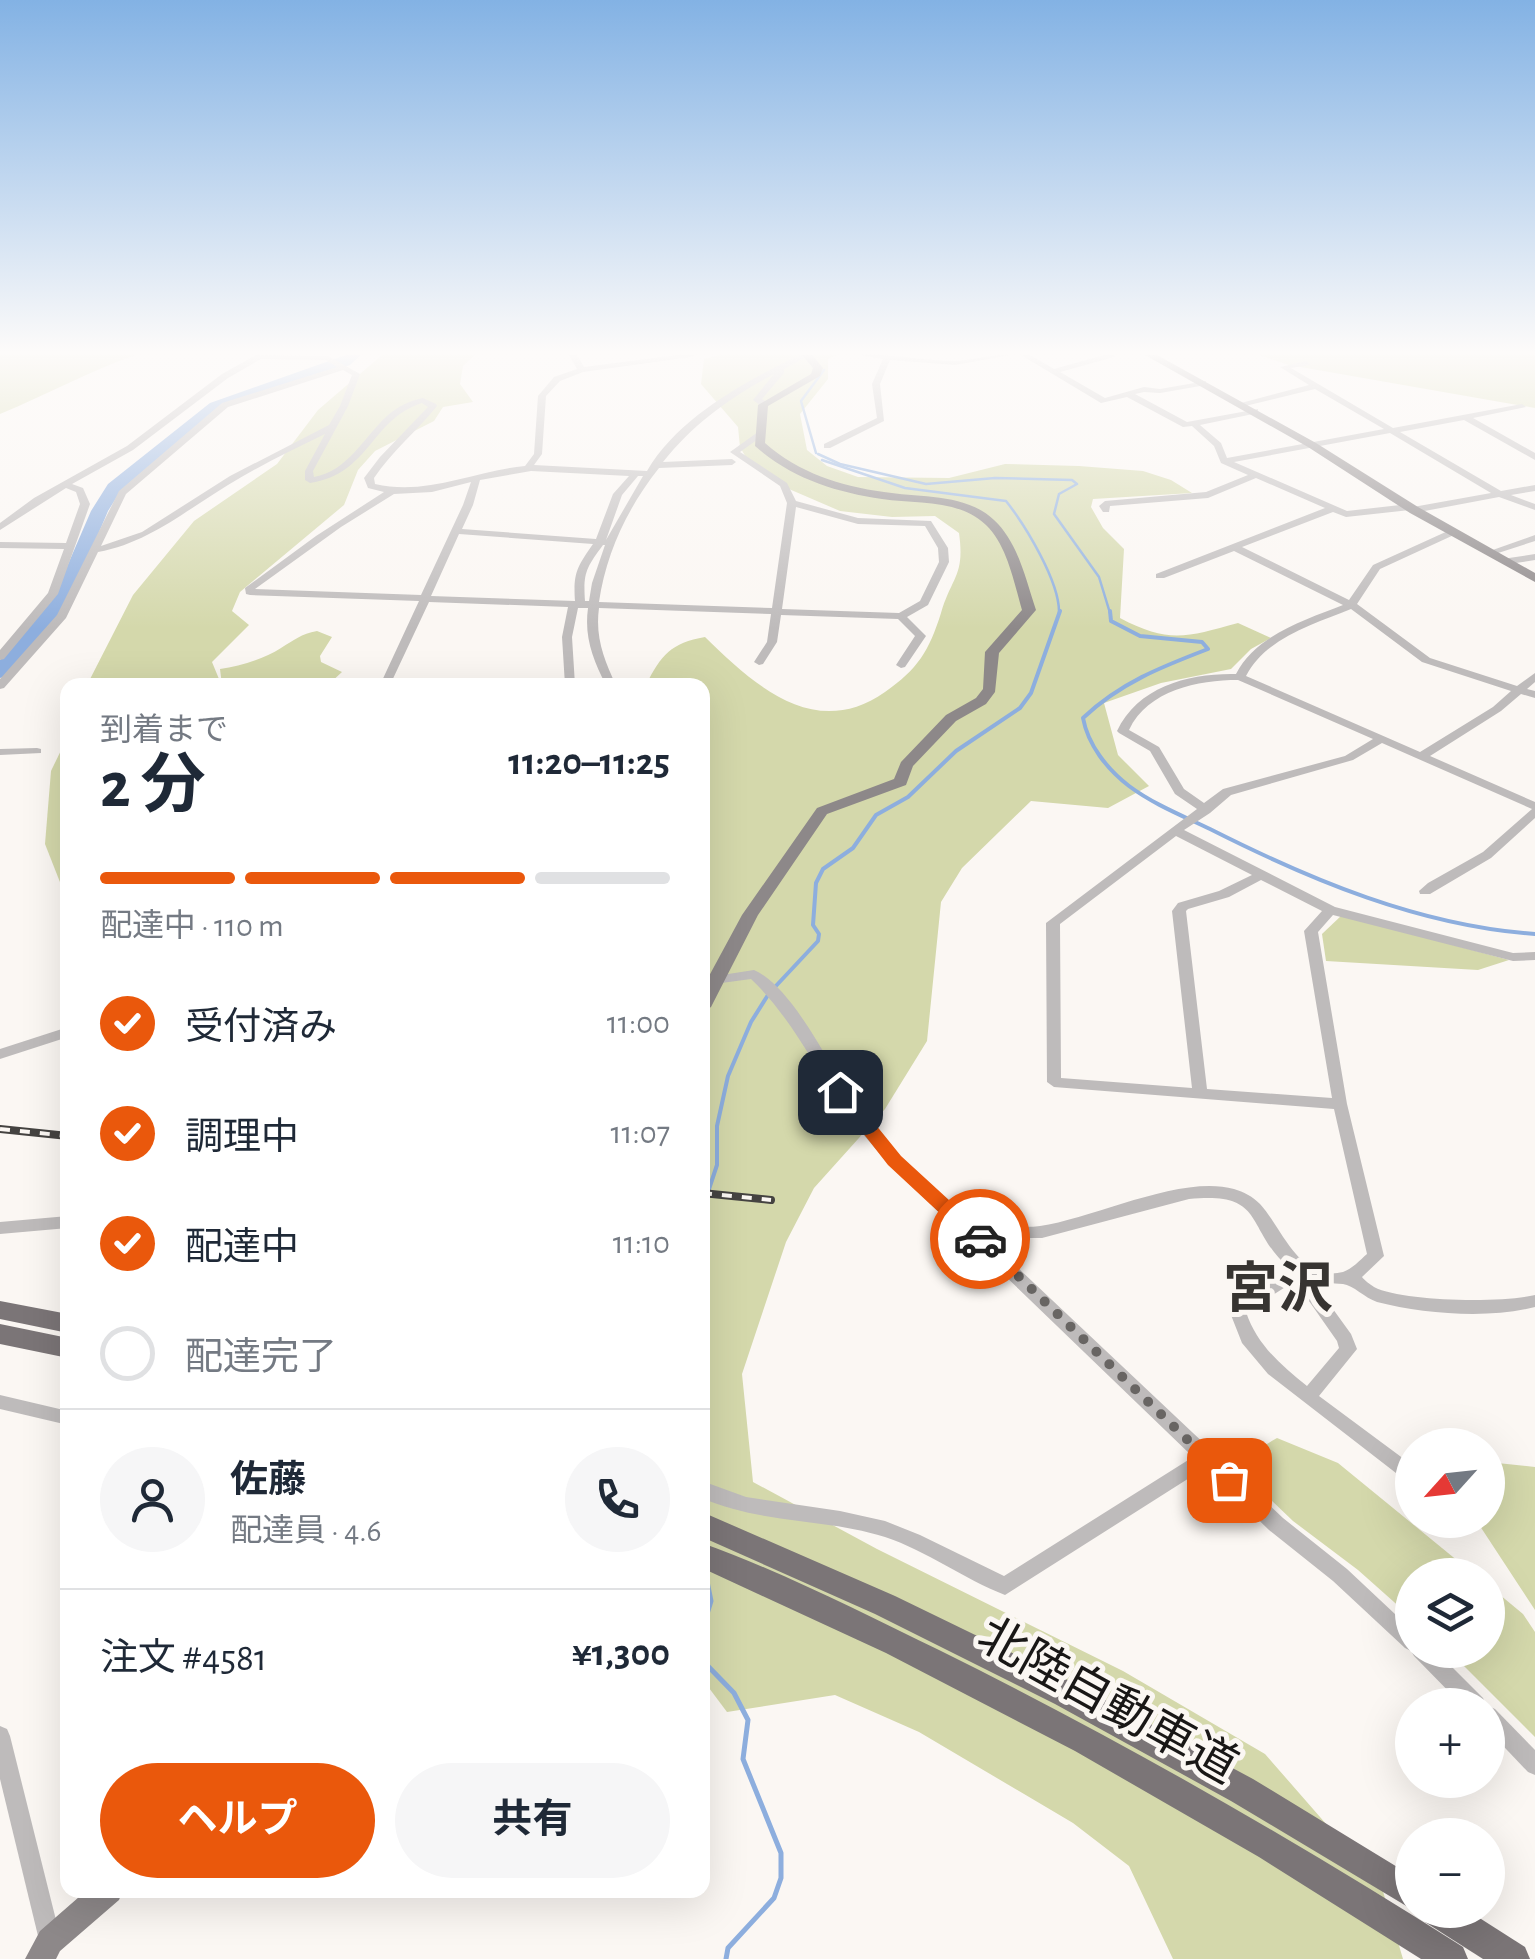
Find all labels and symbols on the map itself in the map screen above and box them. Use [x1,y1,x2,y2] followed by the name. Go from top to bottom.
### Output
[798,1050,883,1135] pin
[930,1189,1030,1289] courier
[1223,1260,1333,1318] district label: 宮沢
[1395,1428,1505,1538] north arrow
[1187,1438,1272,1523] pin
[969,1609,1246,1793] street label: 北陸自動車道

